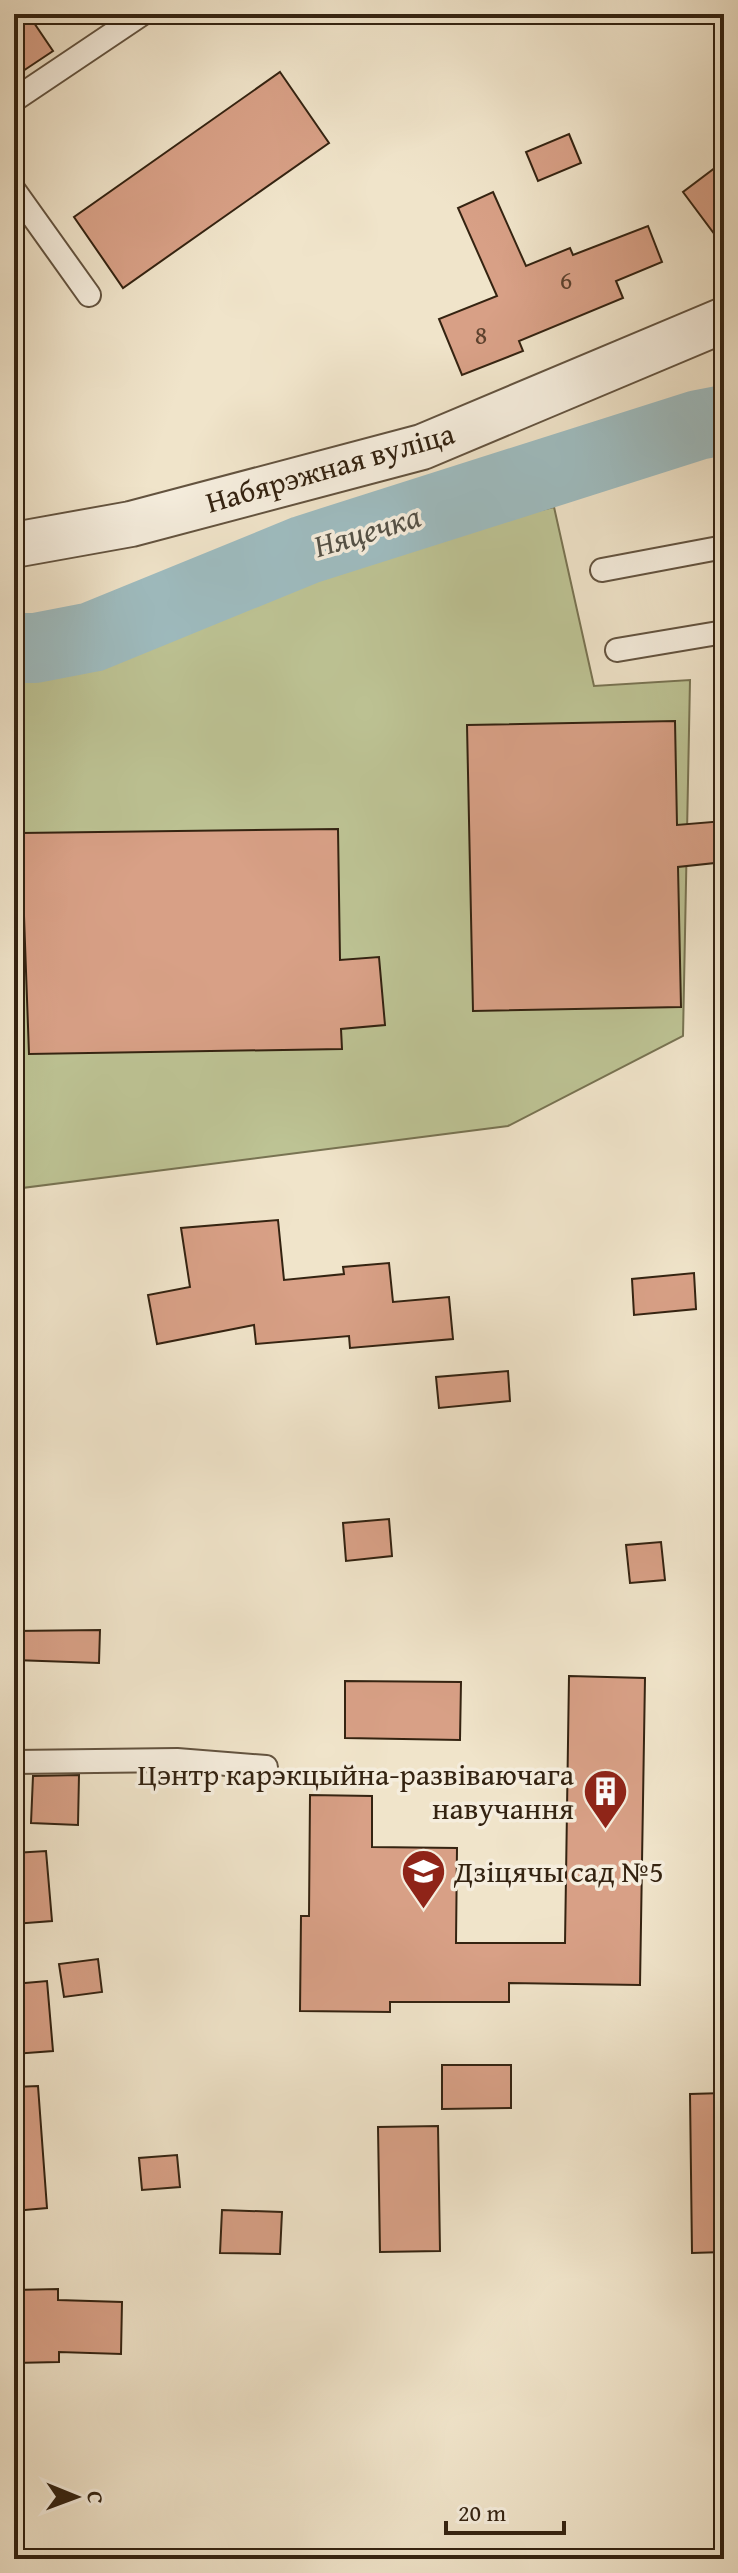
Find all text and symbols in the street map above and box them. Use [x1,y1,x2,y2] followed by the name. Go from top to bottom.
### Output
[560,260,572,299] house number: 6
[475,315,487,354] house number: 8
[200,410,460,524] street label: Набярэжная вуліца
[308,492,426,569] water label: Няцечка
[138,1752,575,1830] place label: Цэнтр карэкцыйна-развіваючага навучання
[581,1768,629,1831] building icon: Цэнтр карэкцыйна-развіваючага навучання
[399,1848,447,1911] school or university icon: Дзіцячы сад №5
[453,1849,664,1893] place label: Дзіцячы сад №5
[36,2457,116,2537] north arrow
[446,2485,564,2535] scale bar
[80,2491,112,2504] text: С
[458,2495,506,2530] text: 20 m

